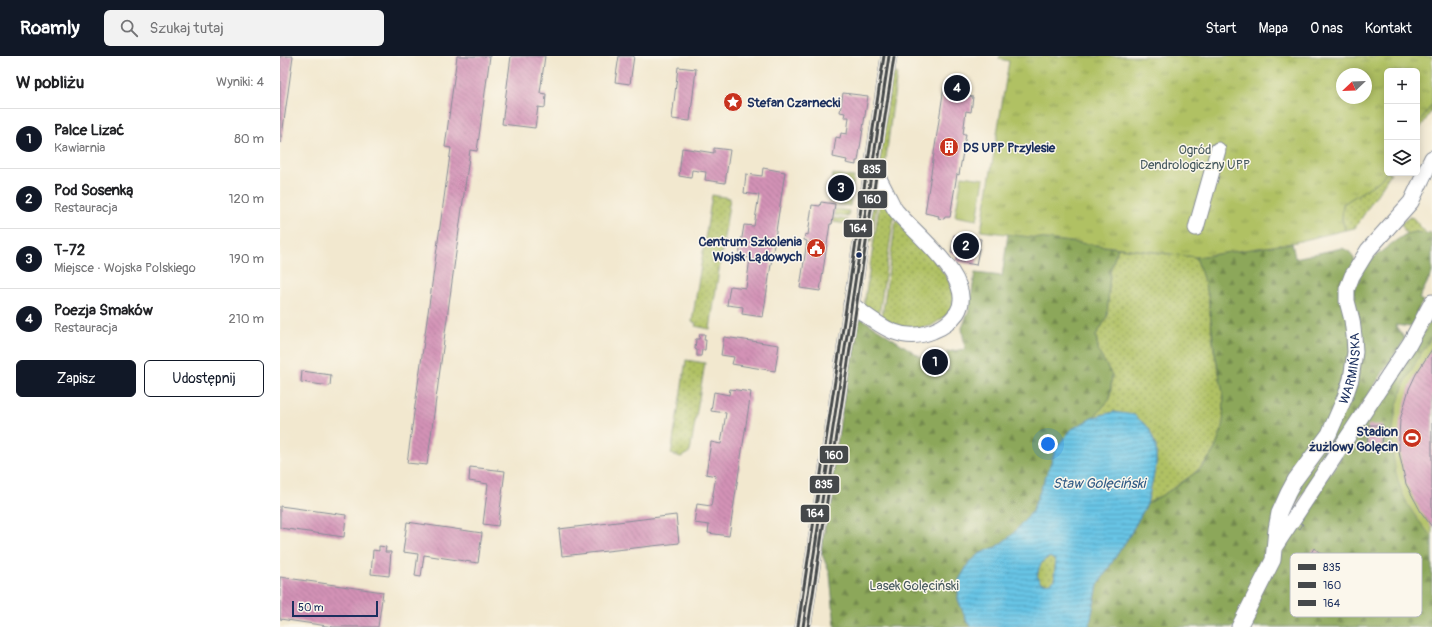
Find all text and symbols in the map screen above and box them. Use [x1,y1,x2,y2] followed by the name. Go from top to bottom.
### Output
[104,10,384,46] search box
[20,16,80,40] text: Roamly
[118,17,140,39] icon: search
[150,19,224,38] text: Szukaj tutaj
[1205,20,1236,37] text: Start
[1258,20,1288,37] text: Mapa
[1310,20,1343,37] text: O nas
[1365,20,1412,37] text: Kontakt
[1336,68,1372,104] north arrow
[1384,68,1420,176] map controls
[1384,68,1420,104] button: +
[16,72,84,93] text: W pobliżu
[944,73,970,103] pin: 4
[216,74,264,90] text: Wyniki: 4
[722,91,744,113] place icon: Stefan Czarnecki
[747,95,841,111] place label: Stefan Czarnecki
[1384,104,1420,140] button: −
[54,121,124,140] text: Palce Lizać
[26,131,32,147] text: 1
[234,131,264,147] text: 80 m
[938,136,960,158] building icon: DS UPP Przylesie
[54,140,105,156] text: Kawiarnia
[963,140,1056,156] place label: DS UPP Przylesie
[1384,140,1420,176] button: layers
[1140,142,1250,173] park label: Ogród Dendrologiczny UPP
[857,159,887,179] line badge: 835
[863,163,881,176] text: 835
[828,173,854,203] pin: 3
[54,181,134,200] text: Pod Sosenką
[857,190,888,209] line badge: 160
[25,191,33,207] text: 2
[228,191,264,207] text: 120 m
[863,193,882,206] text: 160
[54,200,118,216] text: Restauracja
[843,219,873,238] line badge: 164
[849,222,867,235] text: 164
[953,231,979,261] pin: 2
[698,234,802,265] place label: Centrum Szkolenia Wojsk Lądowych
[805,237,827,259] public building icon: Centrum Szkolenia Wojsk Lądowych
[54,241,85,260] text: T-72
[854,250,864,260] unlabelled marker
[25,251,33,267] text: 3
[229,251,264,267] text: 190 m
[54,260,196,276] text: Miejsce · Wojska Polskiego
[54,301,153,320] text: Poezja Smaków
[25,311,33,327] text: 4
[228,311,264,327] text: 210 m
[54,320,118,336] text: Restauracja
[1336,332,1364,407] street label: WARMIŃSKA
[922,347,948,377] pin: 1
[16,360,136,397] button: Zapisz
[144,360,264,397] button: Udostępnij
[1309,424,1399,455] place label: Stadion żużlowy Golęcin
[1401,427,1423,449] sports icon: Stadion żużlowy Golęcin
[1038,434,1058,454] your location
[819,445,849,464] line badge: 160
[825,449,844,462] text: 160
[809,475,840,494] line badge: 835
[1053,475,1148,492] water label: Staw Golęciński
[815,478,833,491] text: 835
[800,504,830,523] line badge: 164
[806,507,824,520] text: 164
[1290,553,1422,617] legend
[1323,561,1341,574] text: 835
[869,578,959,594] park label: Lasek Golęciński
[1323,579,1341,592] text: 160
[1323,597,1341,610] text: 164
[292,599,378,618] scale bar
[298,601,324,614] text: 50 m

